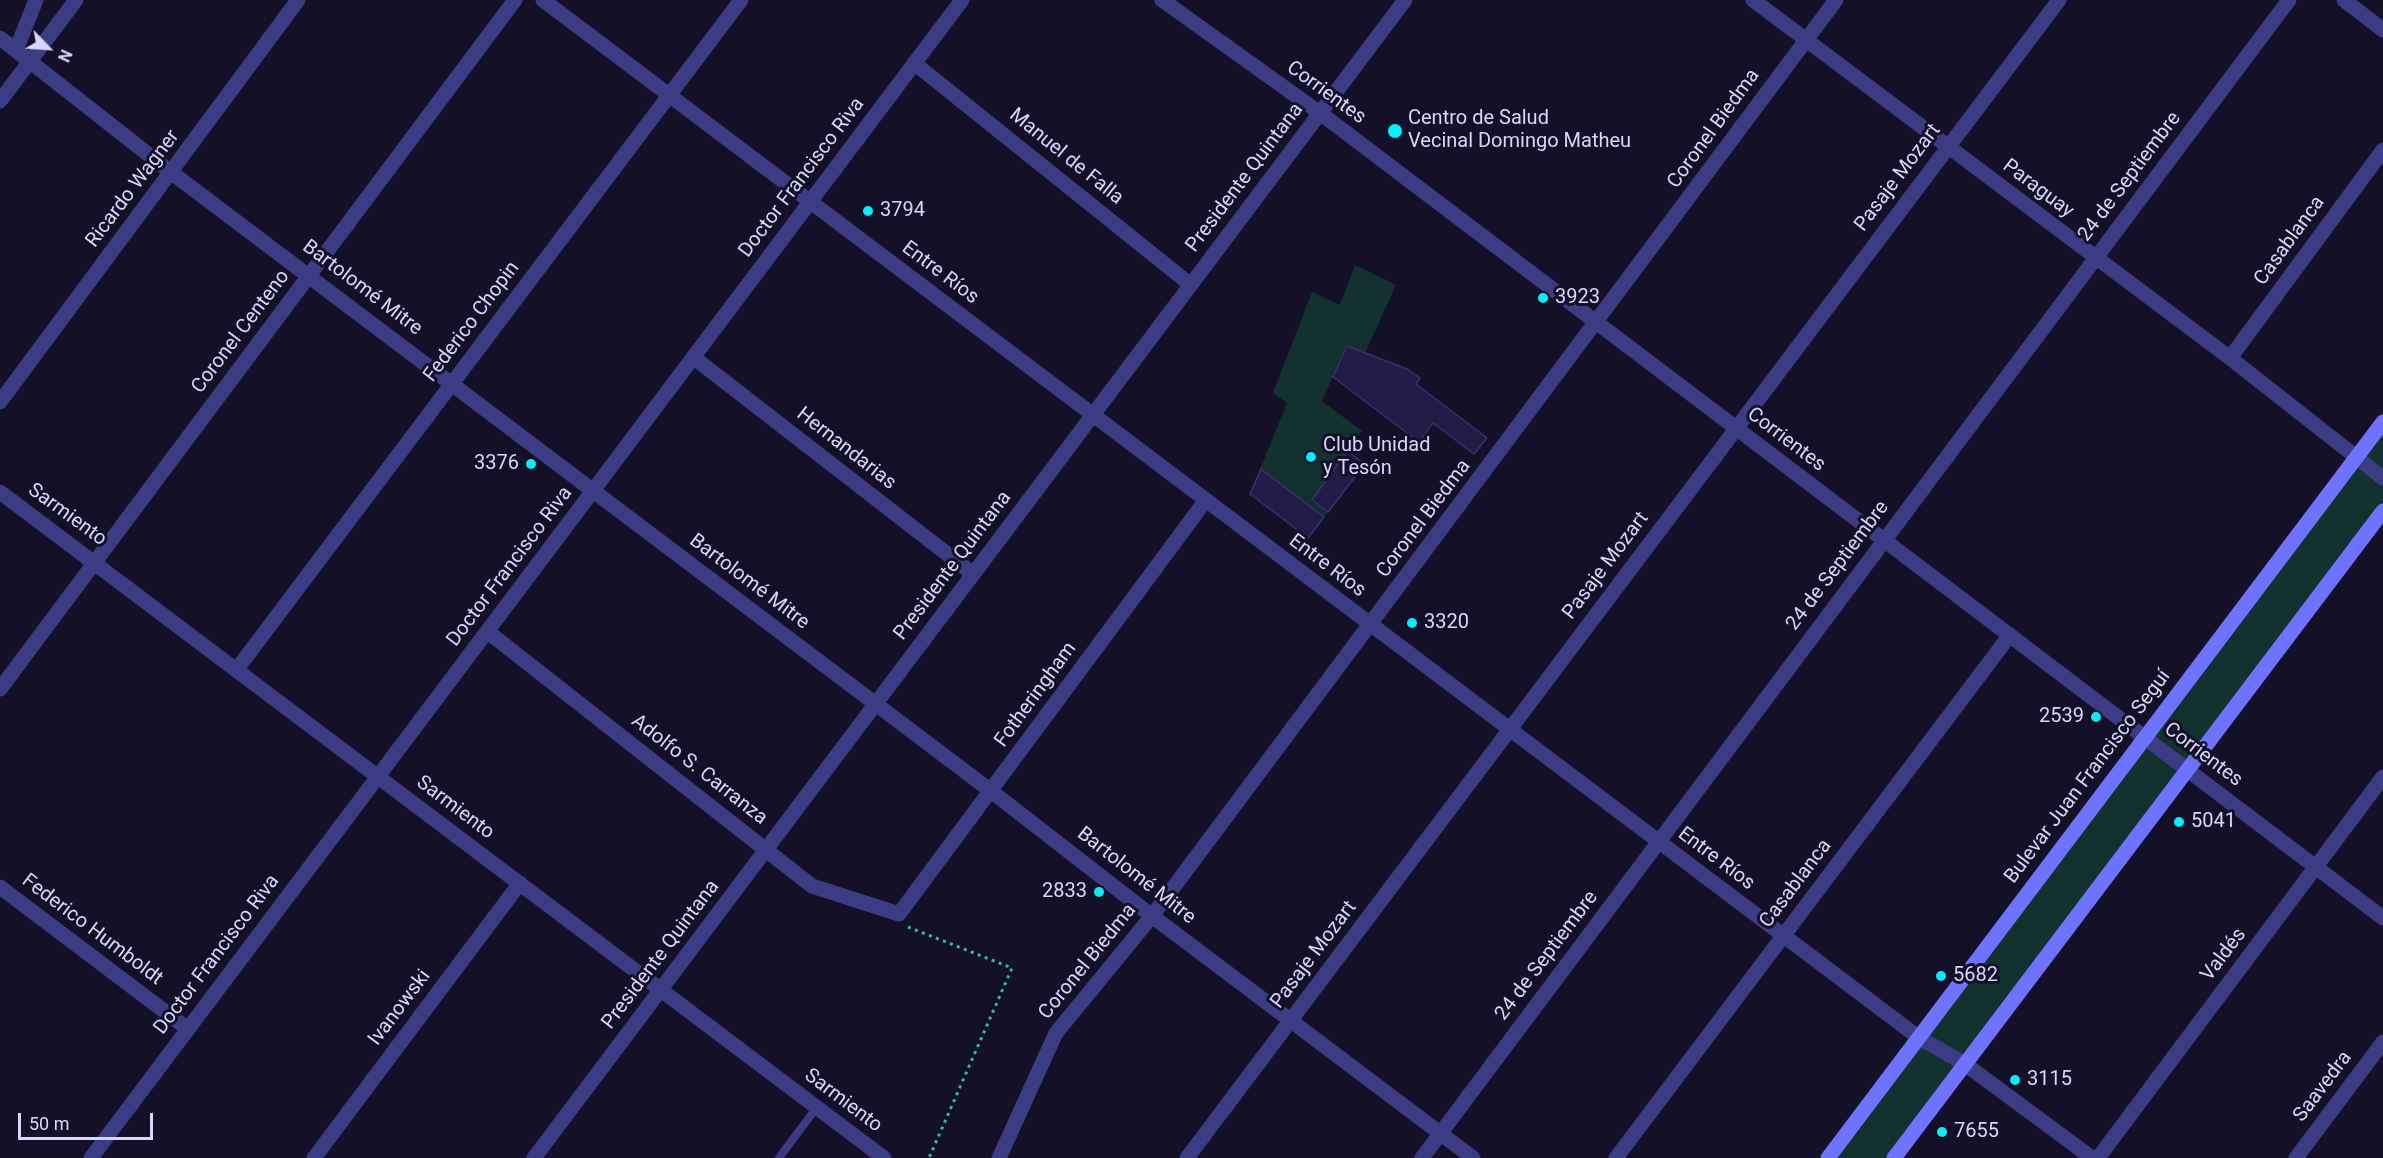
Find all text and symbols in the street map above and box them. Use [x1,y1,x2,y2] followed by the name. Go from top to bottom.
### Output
[18,18,78,78] north arrow
[54,47,76,65] text: N
[1282,56,1370,130] street label: Corrientes
[1663,65,1765,193] street label: Coronel Biedma
[734,93,870,263] street label: Doctor Francisco Riva
[1181,99,1309,257] street label: Presidente Quintana
[1004,104,1128,210] street label: Manuel de Falla
[1408,107,1631,154] place label: Centro de Salud Vecinal Domingo Matheu
[2073,107,2187,247] street label: 24 de Septiembre
[1850,120,1946,236] street label: Pasaje Mozart
[1386,122,1404,140] marker: Centro de Salud Vecinal Domingo Matheu
[81,126,185,252] street label: Ricardo Wagner
[1998,154,2078,224] street label: Paraguay
[2250,192,2330,290] street label: Casablanca
[880,199,925,223] place label: 3794
[861,204,875,218] marker: 3794
[297,235,427,341] street label: Bartolomé Mitre
[897,236,983,310] street label: Entre Ríos
[419,257,525,387] street label: Federico Chopin
[187,266,295,398] street label: Coronel Centeno
[1555,286,1600,310] place label: 3923
[1536,291,1550,305] marker: 3923
[791,403,901,495] street label: Hernandarias
[1742,403,1830,477] street label: Corrientes
[1323,434,1430,481] place label: Club Unidad y Tesón
[1304,450,1318,464] marker: Club Unidad y Tesón
[474,452,519,476] place label: 3376
[1372,455,1476,583] street label: Coronel Biedma
[524,457,538,471] marker: 3376
[23,478,111,552] street label: Sarmiento
[442,482,578,652] street label: Doctor Francisco Riva
[889,487,1017,645] street label: Presidente Quintana
[1781,496,1895,636] street label: 24 de Septiembre
[1558,508,1654,624] street label: Pasaje Mozart
[684,529,814,635] street label: Bartolomé Mitre
[1284,529,1370,603] street label: Entre Ríos
[1424,611,1469,635] place label: 3320
[1405,616,1419,630] marker: 3320
[990,638,1082,752] street label: Fotheringham
[2000,665,2176,889] street label: Bulevar Juan Francisco Seguí
[2039,705,2084,729] place label: 2539
[626,710,772,830] street label: Adolfo S. Carranza
[2089,710,2103,724] marker: 2539
[2159,718,2247,792] street label: Corrientes
[411,771,499,845] street label: Sarmiento
[2191,810,2236,834] place label: 5041
[2172,815,2186,829] marker: 5041
[1072,822,1200,930] street label: Bartolomé Mitre
[1673,822,1759,896] street label: Entre Ríos
[1755,835,1837,933] street label: Casablanca
[17,869,167,991] street label: Federico Humboldt
[149,870,285,1040] street label: Doctor Francisco Riva
[597,876,725,1034] street label: Presidente Quintana
[1042,880,1087,904] place label: 2833
[1092,885,1106,899] marker: 2833
[1490,886,1604,1026] street label: 24 de Septiembre
[1266,897,1362,1013] street label: Pasaje Mozart
[1034,899,1142,1025] street label: Coronel Biedma
[2196,924,2252,986] street label: Valdés
[1953,964,1998,988] place label: 5682
[364,965,436,1051] street label: Ivanowski
[1934,969,1948,983] marker: 5682
[2289,1047,2357,1127] street label: Saavedra
[799,1064,887,1138] street label: Sarmiento
[2027,1068,2072,1092] place label: 3115
[2008,1073,2022,1087] marker: 3115
[21,1101,156,1139] scale bar
[29,1113,69,1134] text: 50 m
[1954,1120,1999,1144] place label: 7655
[1935,1125,1949,1139] marker: 7655

